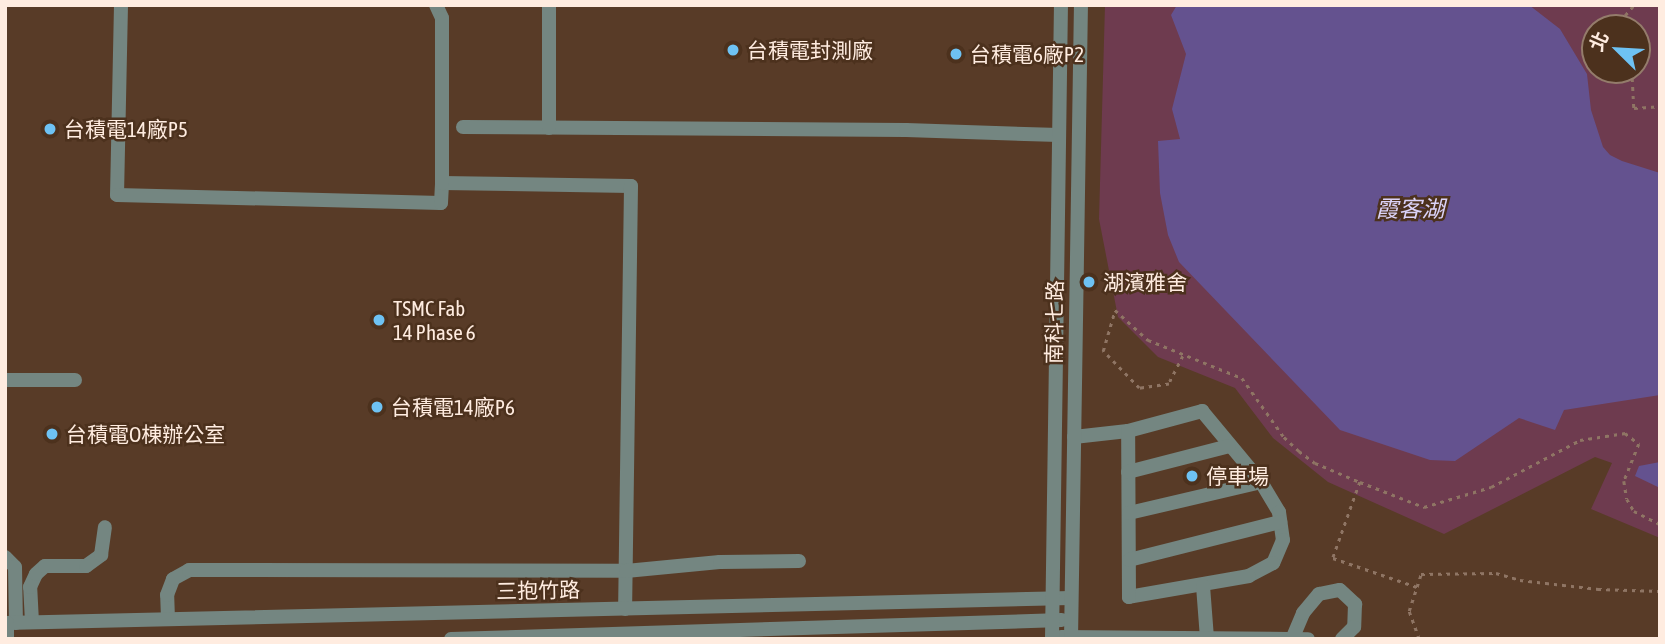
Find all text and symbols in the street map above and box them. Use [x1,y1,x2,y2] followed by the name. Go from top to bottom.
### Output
[1581,14,1651,84] north arrow
[1585,28,1613,54] text: 北
[747,37,873,63] place label: 台積電封測廠
[970,41,1084,67] place label: 台積電6廠P2
[725,42,741,58] marker: 台積電封測廠
[948,46,964,62] marker: 台積電6廠P2
[64,116,188,142] place label: 台積電14廠P5
[42,121,58,137] marker: 台積電14廠P5
[1376,195,1444,223] water label: 霞客湖
[1103,269,1187,295] place label: 湖濱雅舍
[1081,274,1097,290] marker: 湖濱雅舍
[1041,280,1067,364] street label: 南科七路
[393,295,476,345] place label: TSMC Fab 14 Phase 6
[371,312,387,328] marker: TSMC Fab 14 Phase 6
[391,394,515,420] place label: 台積電14廠P6
[369,399,385,415] marker: 台積電14廠P6
[66,421,225,447] place label: 台積電O棟辦公室
[44,426,60,442] marker: 台積電O棟辦公室
[1206,463,1269,489] place label: 停車場
[1184,468,1200,484] marker: 停車場
[496,577,580,603] street label: 三抱竹路

